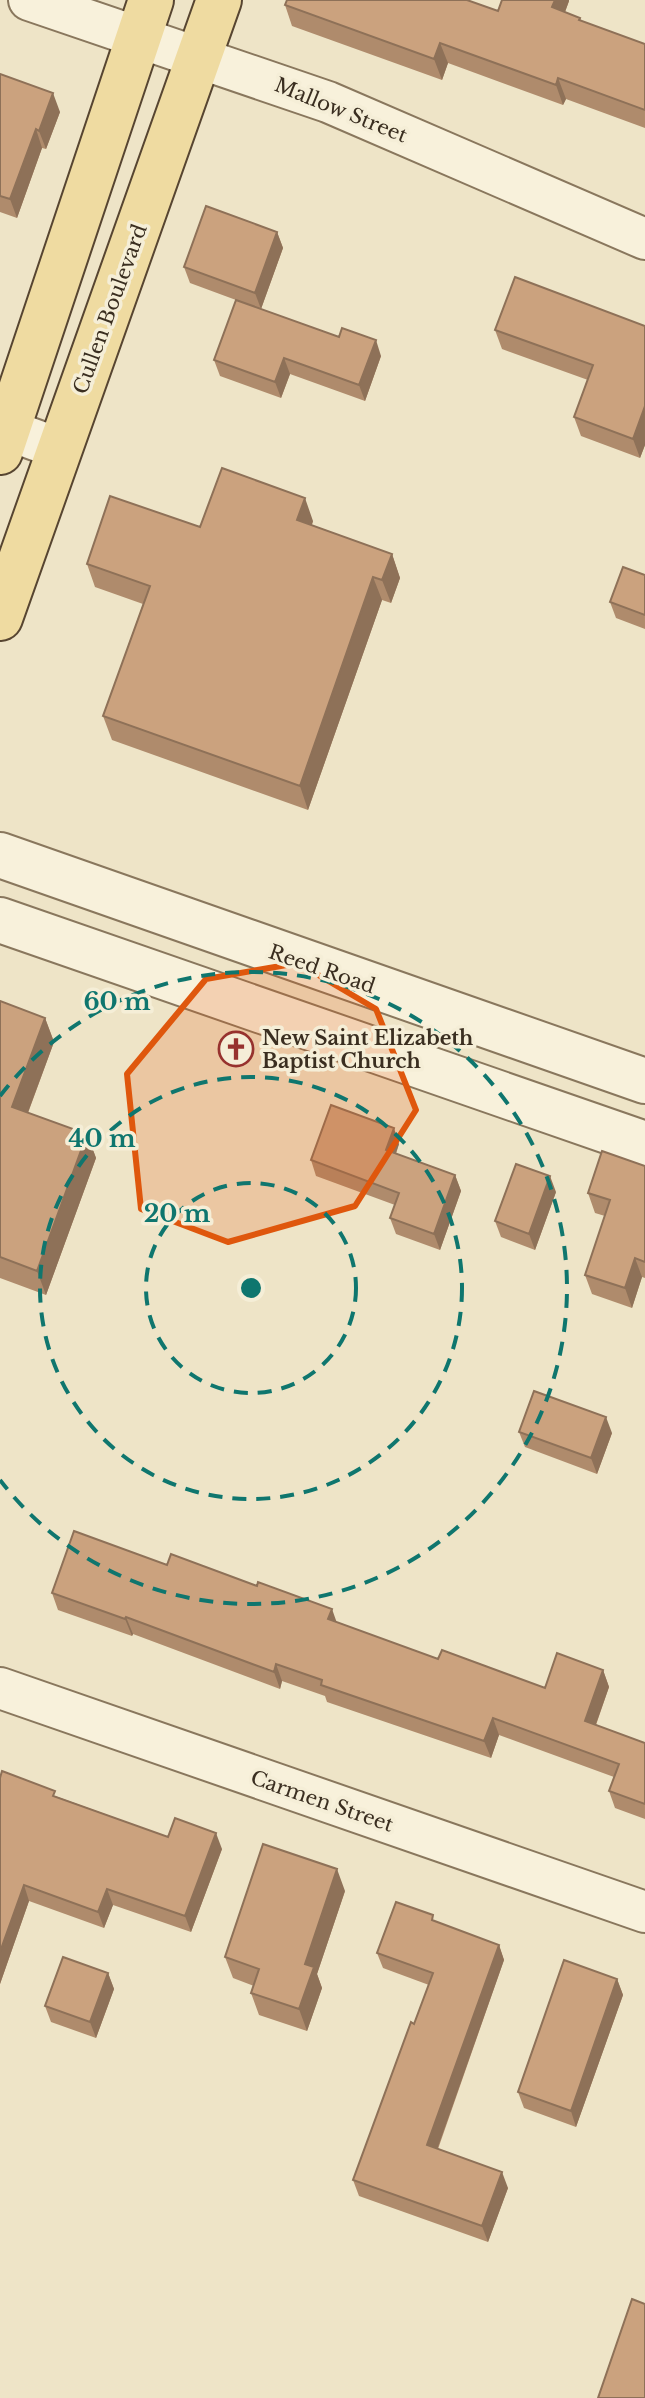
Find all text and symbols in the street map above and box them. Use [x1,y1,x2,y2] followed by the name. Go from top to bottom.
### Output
[271,72,411,148] street label: Mallow Street
[68,221,152,397] street label: Cullen Boulevard
[266,940,378,998] street label: Reed Road
[83,987,151,1016] text: 60 m
[262,1026,474,1073] place label: New Saint Elizabeth Baptist Church
[217,1030,255,1068] church icon: New Saint Elizabeth Baptist Church
[69,1124,136,1153] text: 40 m
[144,1199,211,1228] text: 20 m
[237,1274,265,1302] centre of rings
[248,1765,397,1837] street label: Carmen Street

